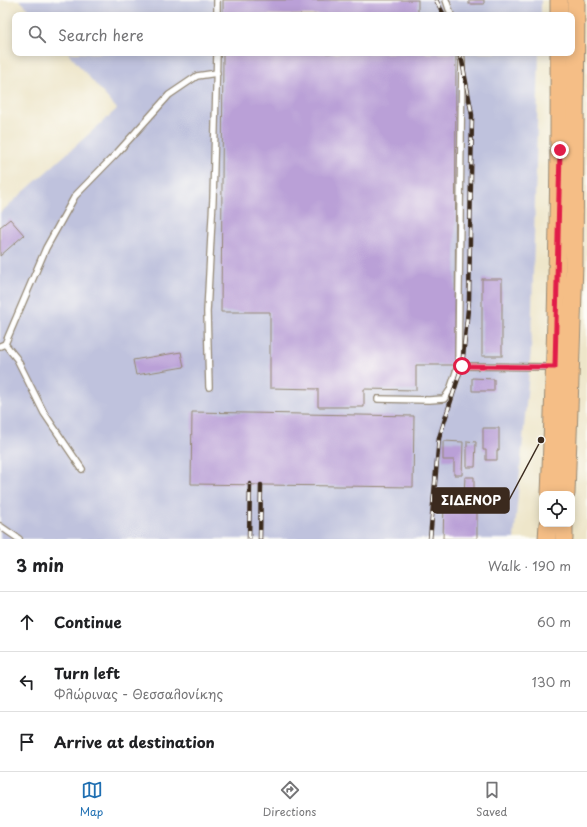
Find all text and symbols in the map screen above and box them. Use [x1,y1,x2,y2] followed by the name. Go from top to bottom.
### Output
[12,12,575,56] search box
[26,23,48,45] icon: search
[58,23,144,46] text: Search here
[551,141,569,159] route end
[453,357,471,375] route start
[433,488,509,513] callout: ΣΙΔΕΝΟΡ
[441,490,501,509] text: ΣΙΔΕΝΟΡ
[539,491,575,527] map controls
[539,491,575,527] button: locate
[16,552,64,578] text: 3 min
[488,556,571,575] text: Walk · 190 m
[54,610,122,633] text: Continue
[16,611,38,633] icon: ahead
[537,612,571,631] text: 60 m
[54,661,120,684] text: Turn left
[16,671,38,693] icon: left
[532,672,571,691] text: 130 m
[54,684,223,703] text: Φλώρινας - Θεσσαλονίκης
[54,730,215,753] text: Arrive at destination
[16,731,38,753] icon: arrive
[80,779,103,820] tab: Map
[263,779,316,820] tab: Directions
[476,779,507,820] tab: Saved

